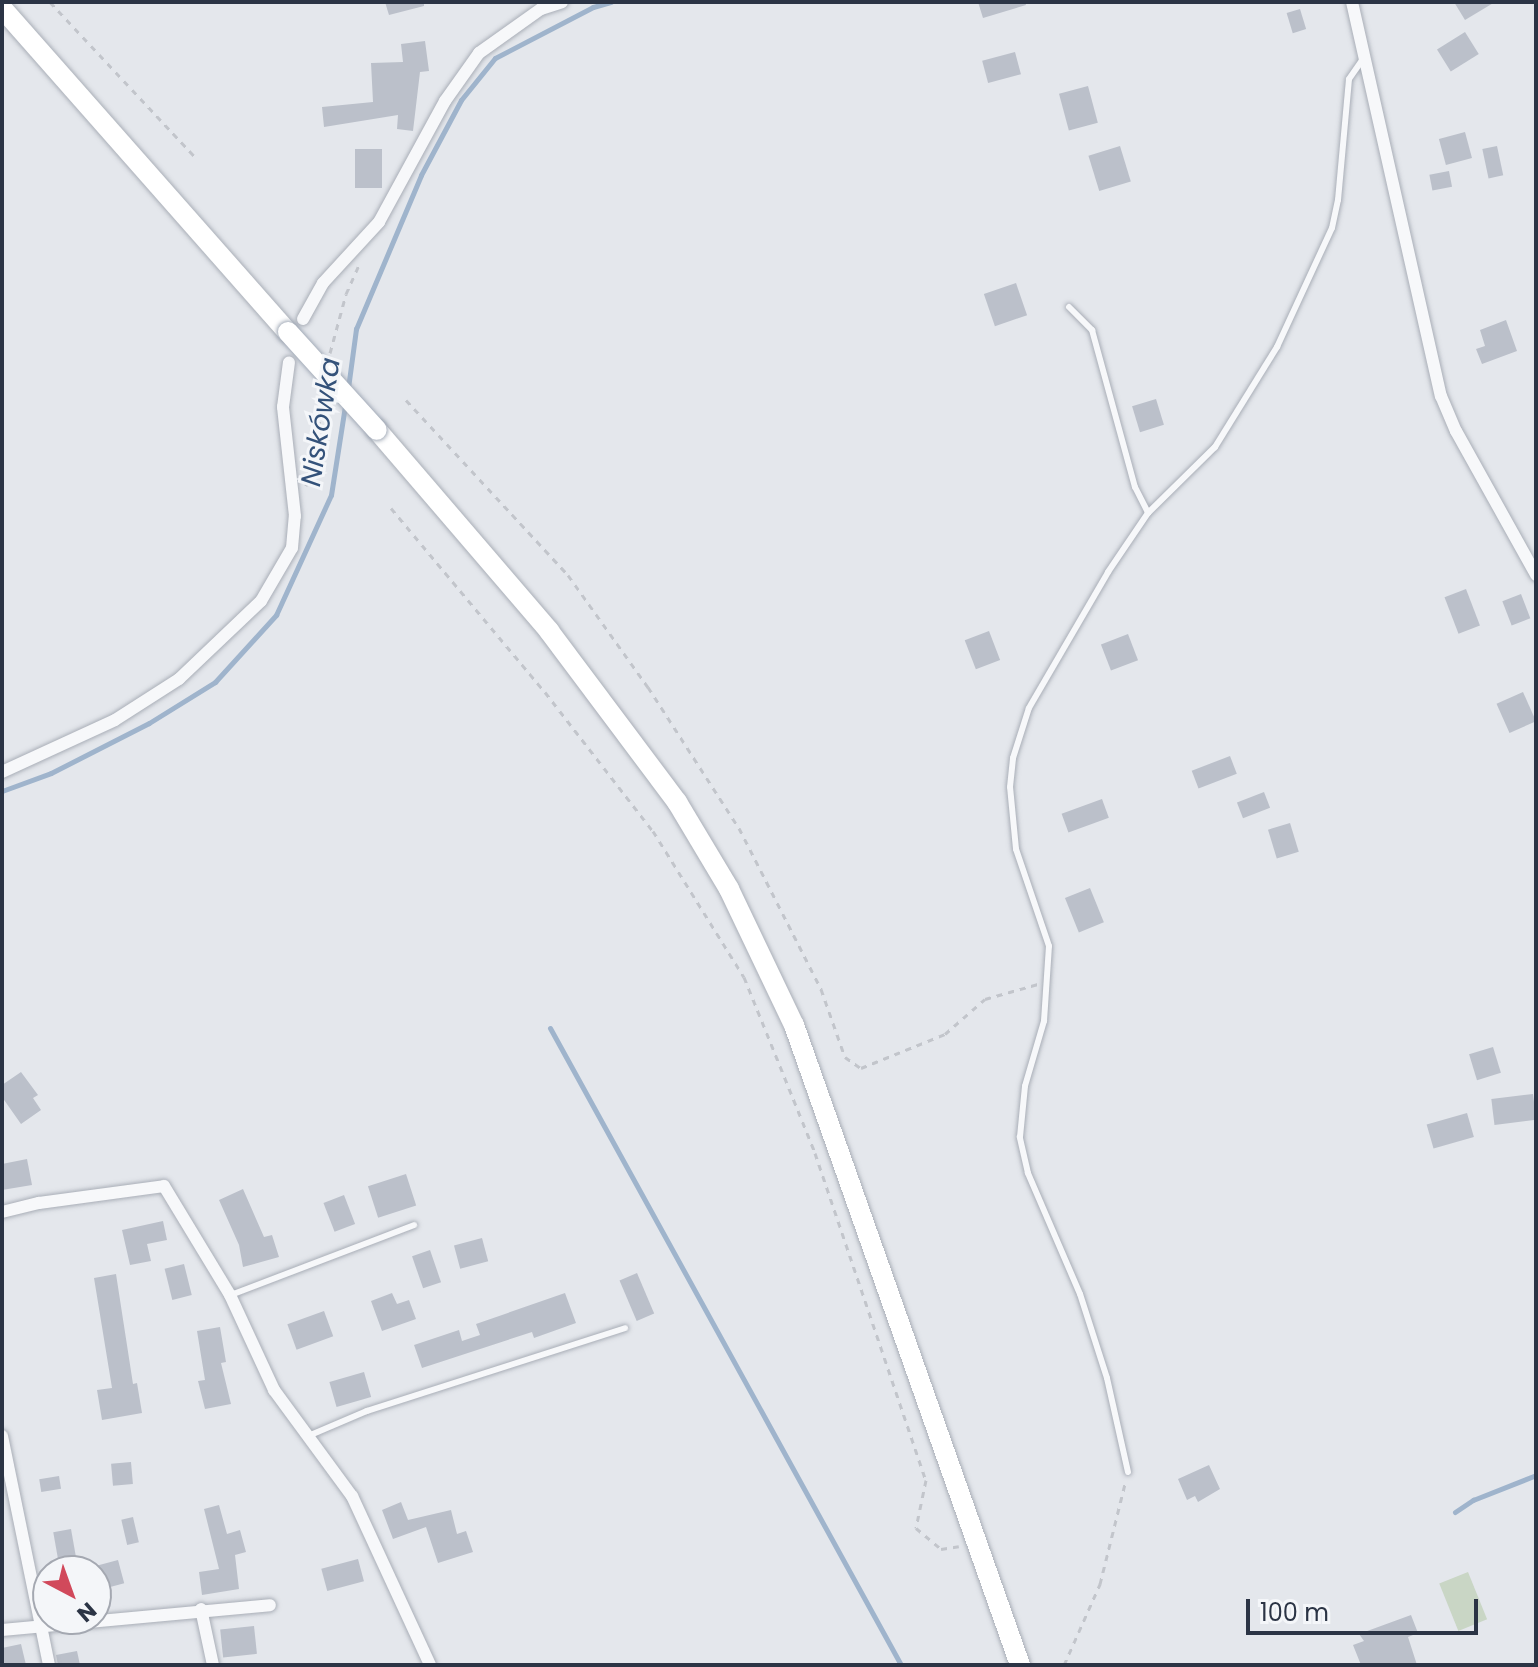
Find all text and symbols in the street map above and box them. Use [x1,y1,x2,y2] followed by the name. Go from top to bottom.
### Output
[294,355,348,489] water label: Niskówka
[32,1555,112,1635] north arrow
[1250,1583,1482,1633] scale bar
[70,1595,103,1629] text: N
[1260,1596,1329,1629] text: 100 m

